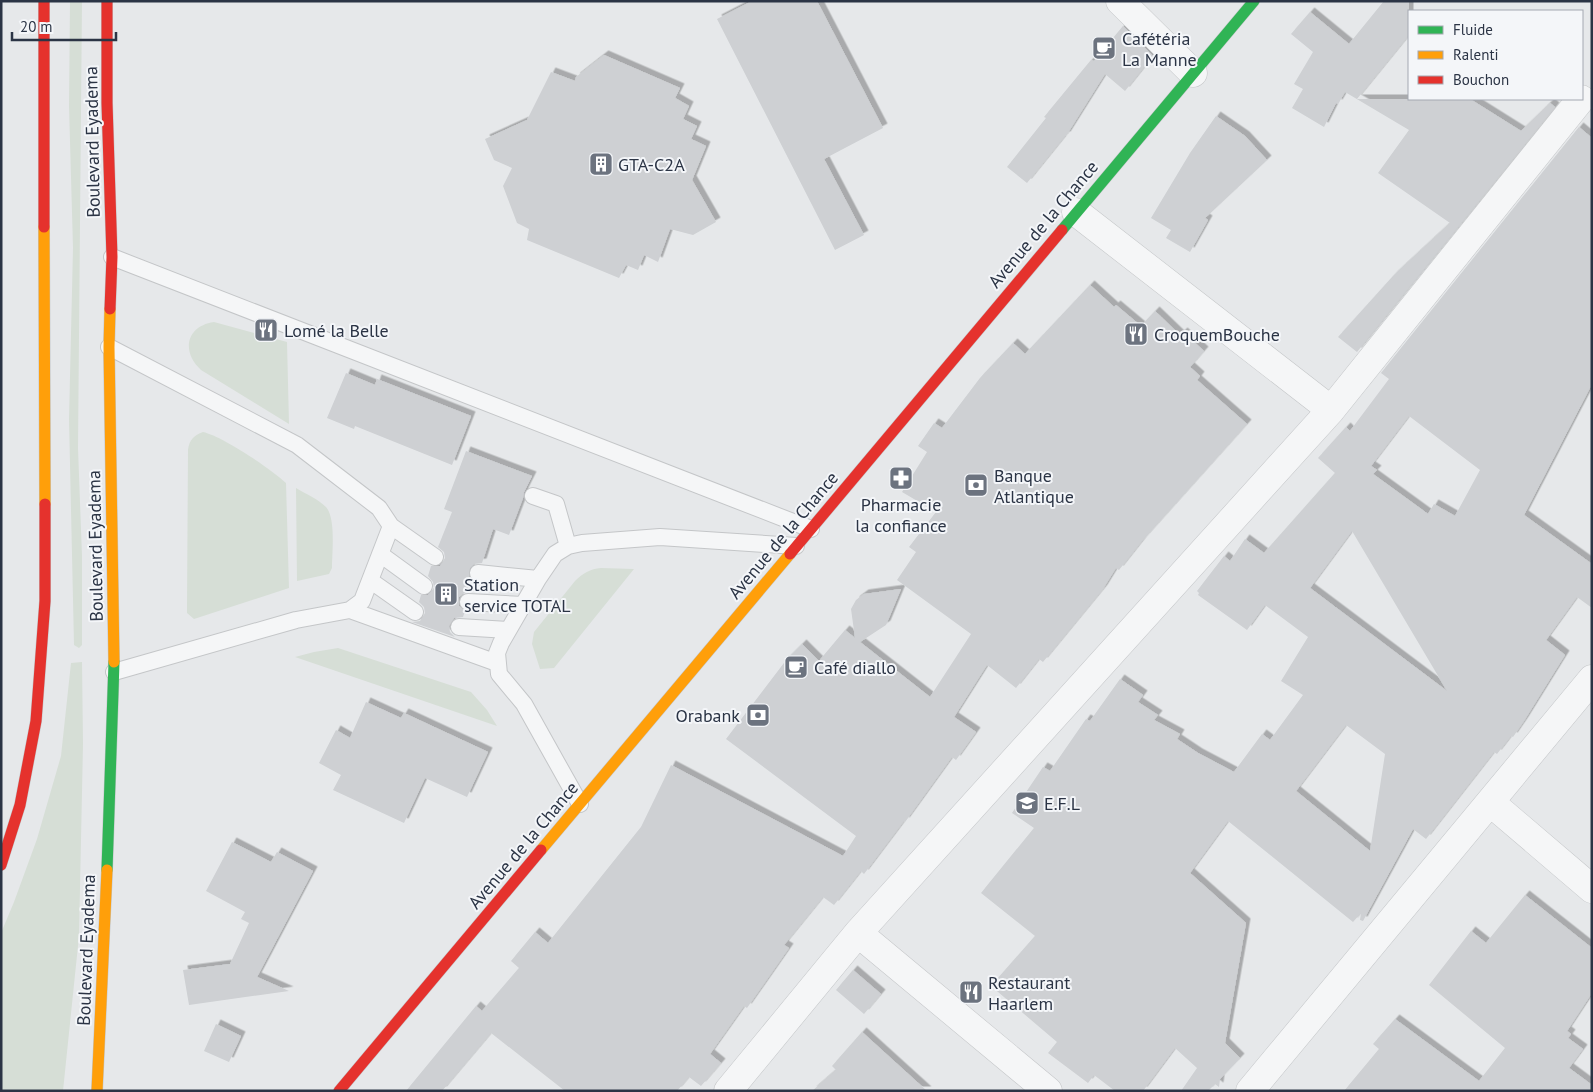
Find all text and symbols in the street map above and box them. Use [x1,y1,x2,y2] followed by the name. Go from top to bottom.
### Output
[12,10,116,42] scale bar
[1408,10,1583,100] legend
[20,17,53,36] text: 20 m
[1453,20,1493,39] text: Fluide
[1122,27,1197,71] place label: Cafétéria La Manne
[1091,35,1117,61] cafe icon: Cafétéria La Manne
[1453,45,1499,64] text: Ralenti
[79,66,105,218] street label: Boulevard Eyadema
[1453,70,1509,89] text: Bouchon
[588,151,614,177] building icon: GTA-C2A
[618,153,685,176] place label: GTA-C2A
[983,156,1103,292] street label: Avenue de la Chance
[253,317,279,343] restaurant icon: Lomé la Belle
[284,319,389,342] place label: Lomé la Belle
[1123,321,1149,347] restaurant icon: CroquemBouche
[1154,323,1280,346] place label: CroquemBouche
[994,464,1074,508] place label: Banque Atlantique
[888,465,914,491] pharmacy icon: Pharmacie la confiance
[723,467,843,603] street label: Avenue de la Chance
[82,470,108,622] street label: Boulevard Eyadema
[963,472,989,498] bank icon: Banque Atlantique
[855,493,947,537] place label: Pharmacie la confiance
[464,573,571,617] place label: Station service TOTAL
[433,581,459,607] building icon: Station service TOTAL
[783,654,809,680] cafe icon: Café diallo
[814,656,896,679] place label: Café diallo
[745,702,771,728] bank icon: Orabank
[676,704,740,727] place label: Orabank
[463,777,583,913] street label: Avenue de la Chance
[1014,790,1040,816] school or university icon: E.F.L
[1044,792,1080,815] place label: E.F.L
[72,874,100,1026] street label: Boulevard Eyadema
[988,971,1070,1015] place label: Restaurant Haarlem
[958,979,984,1005] restaurant icon: Restaurant Haarlem

